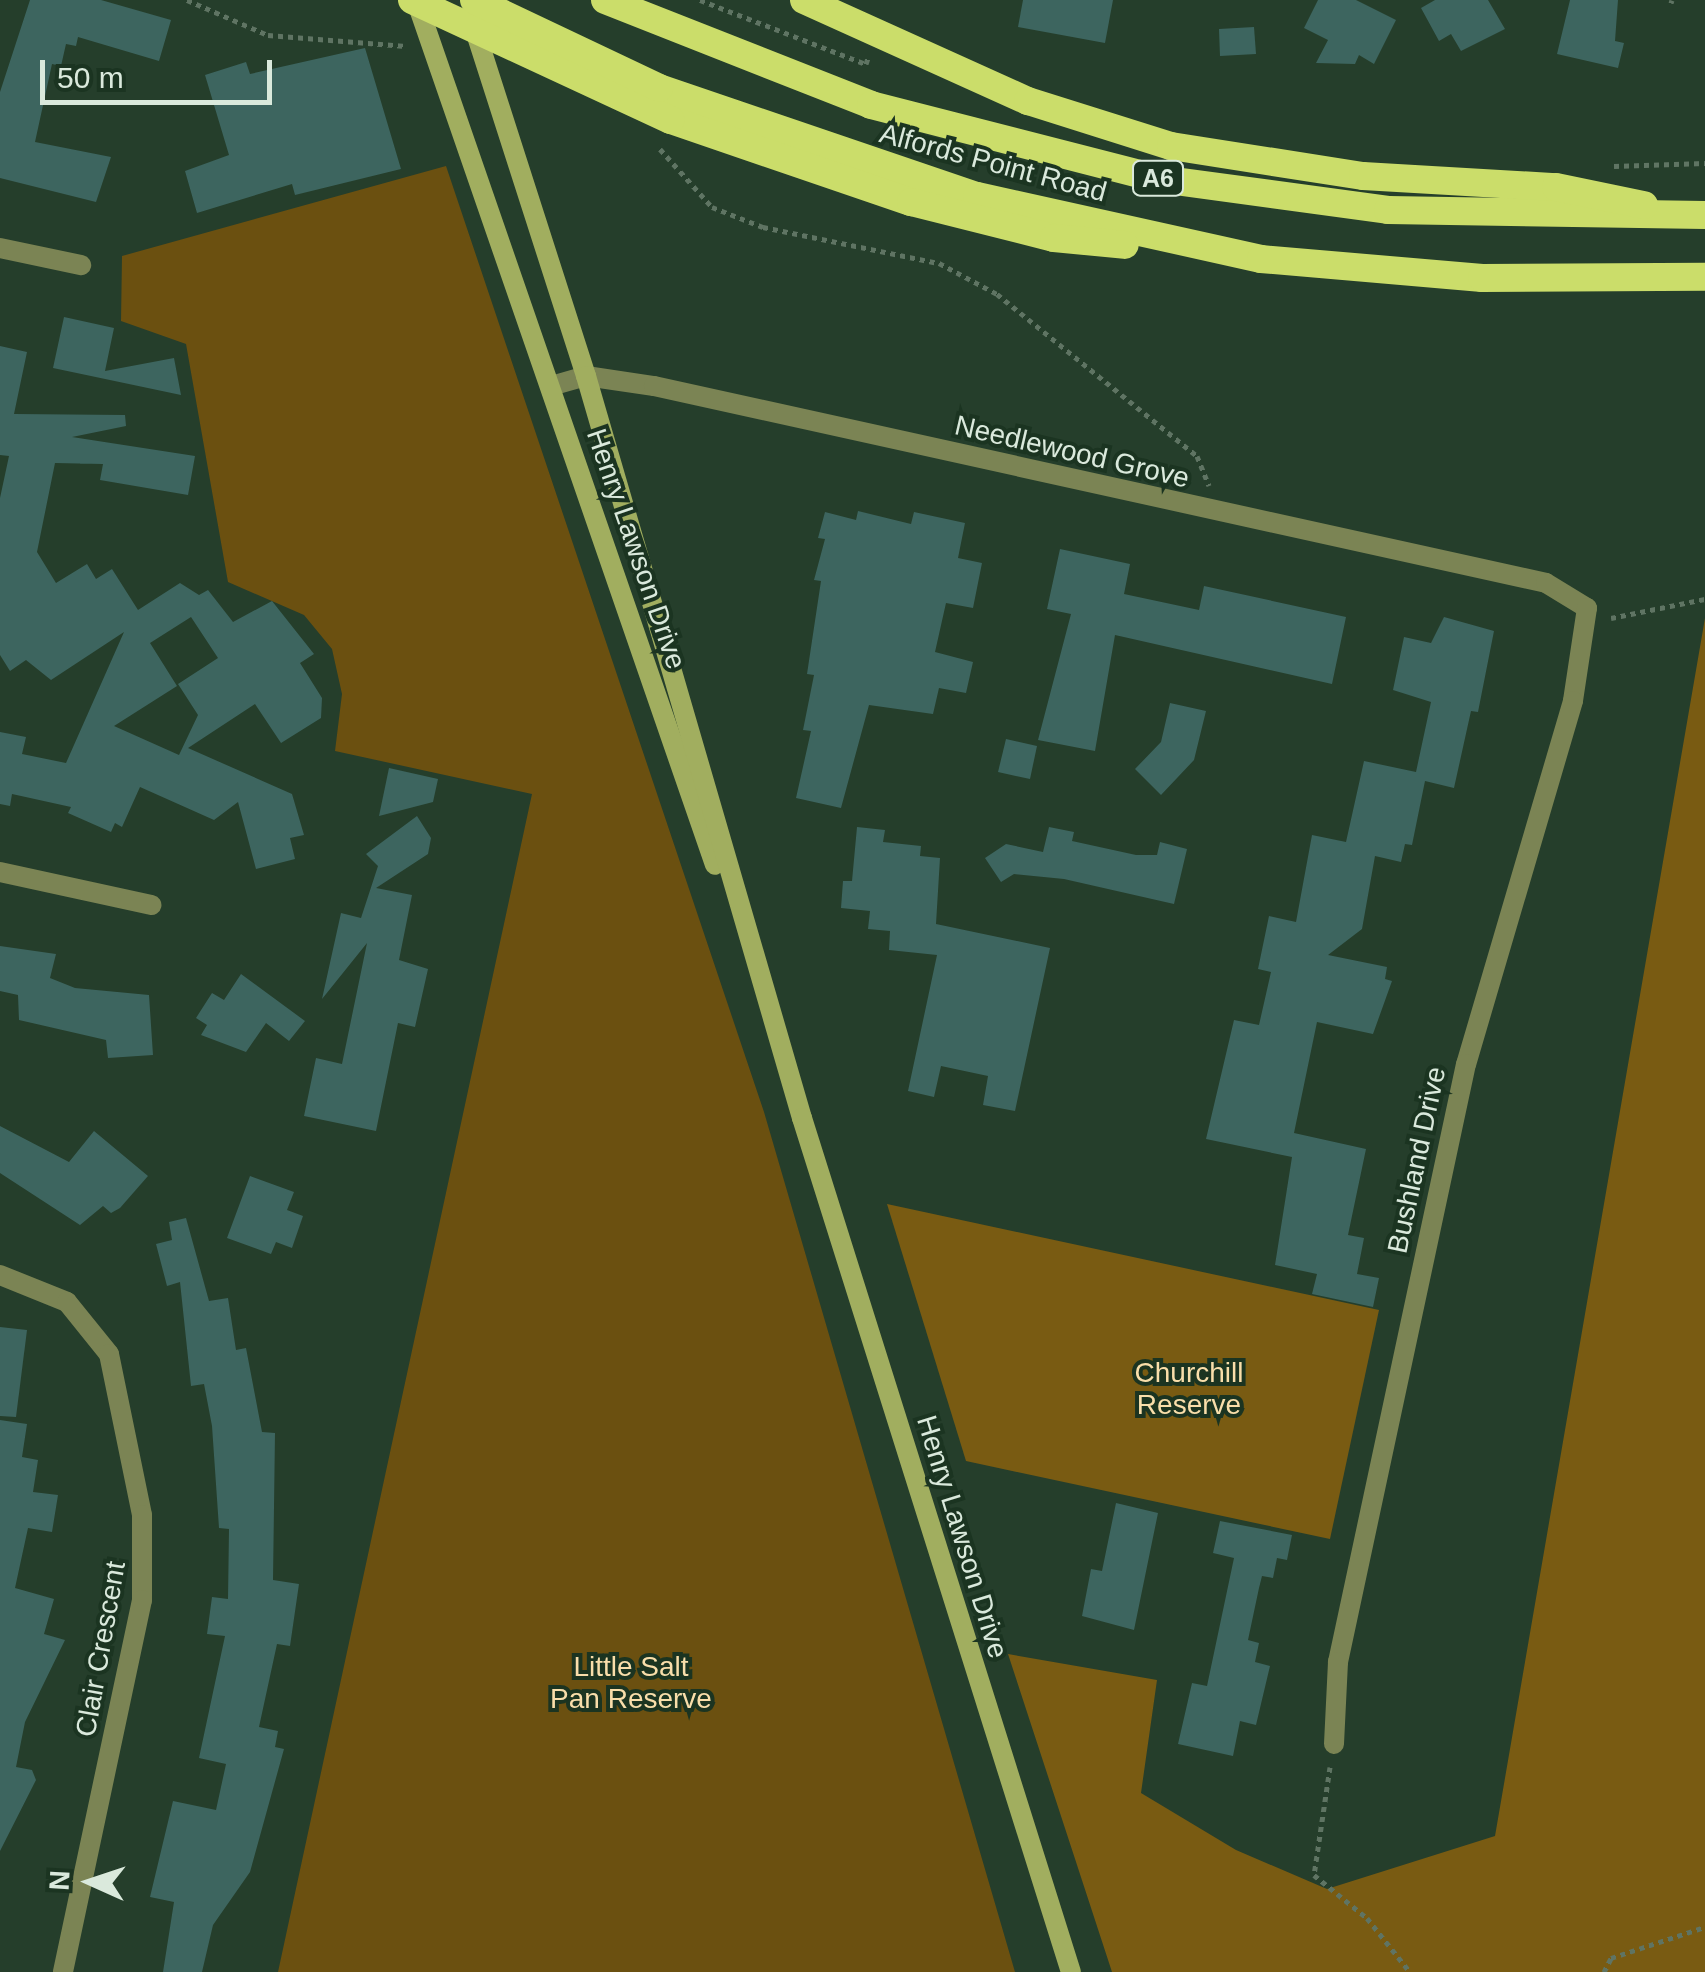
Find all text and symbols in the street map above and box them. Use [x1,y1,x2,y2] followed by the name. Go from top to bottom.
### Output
[45,40,278,102] scale bar
[57,61,124,94] text: 50 m
[876,117,1110,209] street label: Alfords Point Road
[1130,158,1186,198] road number: A6
[951,409,1193,495] street label: Needlewood Grove
[579,424,693,674] street label: Henry Lawson Drive
[1381,1064,1453,1256] street label: Bushland Drive
[1135,1356,1243,1422] park label: Churchill Reserve
[909,1412,1015,1662] street label: Henry Lawson Drive
[69,1559,133,1739] street label: Clair Crescent
[550,1650,712,1716] park label: Little Salt Pan Reserve
[40,1832,140,1932] north arrow
[44,1869,76,1891] text: N

